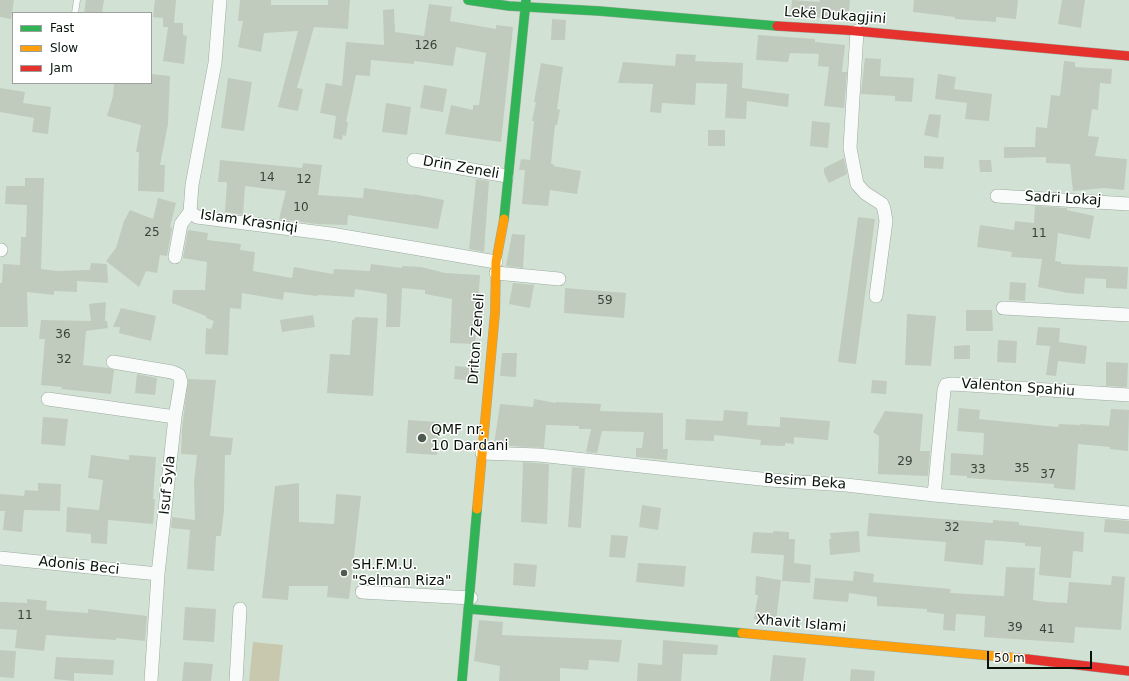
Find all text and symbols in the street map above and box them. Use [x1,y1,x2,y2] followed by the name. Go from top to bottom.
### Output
[783,4,887,28] street label: Lekë Dukagjini
[12,12,152,84] legend
[50,21,74,35] text: Fast
[415,39,437,53] house number: 126
[50,41,78,55] text: Slow
[50,61,73,75] text: Jam
[422,153,500,183] street label: Drin Zeneli
[259,171,275,185] house number: 14
[296,173,312,187] house number: 12
[1024,189,1102,209] street label: Sadri Lokaj
[293,201,309,215] house number: 10
[199,207,299,237] street label: Islam Krasniqi
[144,226,160,240] house number: 25
[1031,227,1047,241] house number: 11
[465,293,489,385] street label: Driton Zeneli
[597,294,613,308] house number: 59
[55,328,71,342] house number: 36
[56,353,72,367] house number: 32
[961,376,1075,400] street label: Valenton Spahiu
[431,422,508,454] place label: QMF nr. 10 Dardani
[416,432,428,444] marker: QMF nr. 10 Dardani
[157,455,179,515] street label: Isuf Syla
[897,455,913,469] house number: 29
[1014,462,1030,476] house number: 35
[970,463,986,477] house number: 33
[1040,468,1056,482] house number: 37
[763,471,847,493] street label: Besim Beka
[944,521,960,535] house number: 32
[38,553,120,579] street label: Adonis Beci
[352,557,451,590] place label: SH.F.M.U. "Selman Riza"
[339,568,349,578] marker: SH.F.M.U. "Selman Riza"
[17,609,33,623] house number: 11
[755,612,847,636] street label: Xhavit Islami
[1007,621,1023,635] house number: 39
[1039,623,1055,637] house number: 41
[989,643,1094,669] scale bar
[994,651,1025,665] text: 50 m

